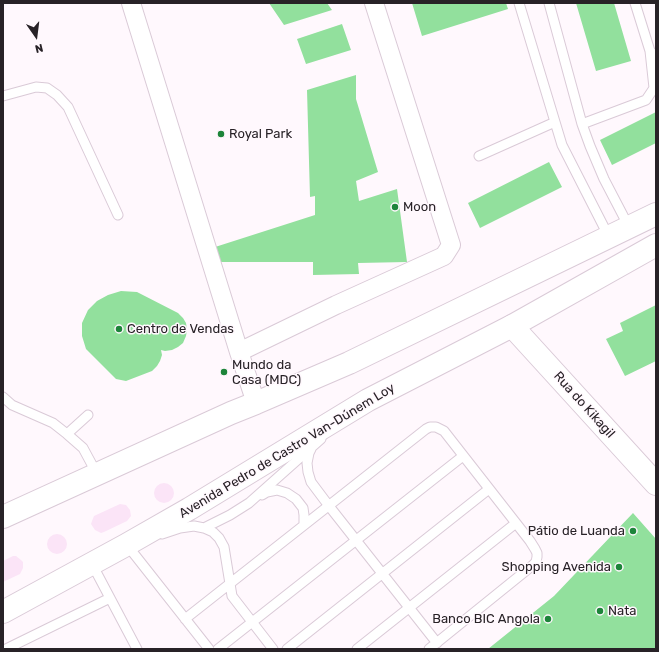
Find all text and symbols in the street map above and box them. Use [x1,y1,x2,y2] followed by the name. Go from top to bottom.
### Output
[16,16,56,56] north arrow
[34,41,44,55] text: N
[229,126,292,142] place label: Royal Park
[216,129,226,139] marker: Royal Park
[403,199,436,215] place label: Moon
[390,202,400,212] marker: Moon
[127,321,234,337] place label: Centro de Vendas
[114,324,124,334] marker: Centro de Vendas
[232,357,301,388] place label: Mundo da Casa (MDC)
[219,367,229,377] marker: Mundo da Casa (MDC)
[550,369,618,441] street label: Rua do Kikagil
[176,380,398,522] street label: Avenida Pedro de Castro Van-Dúnem Loy
[528,523,625,539] place label: Pátio de Luanda
[628,526,638,536] marker: Pátio de Luanda
[502,559,611,575] place label: Shopping Avenida
[614,562,624,572] marker: Shopping Avenida
[608,603,636,619] place label: Nata
[595,606,605,616] marker: Nata
[432,611,540,627] place label: Banco BIC Angola
[543,614,553,624] marker: Banco BIC Angola

